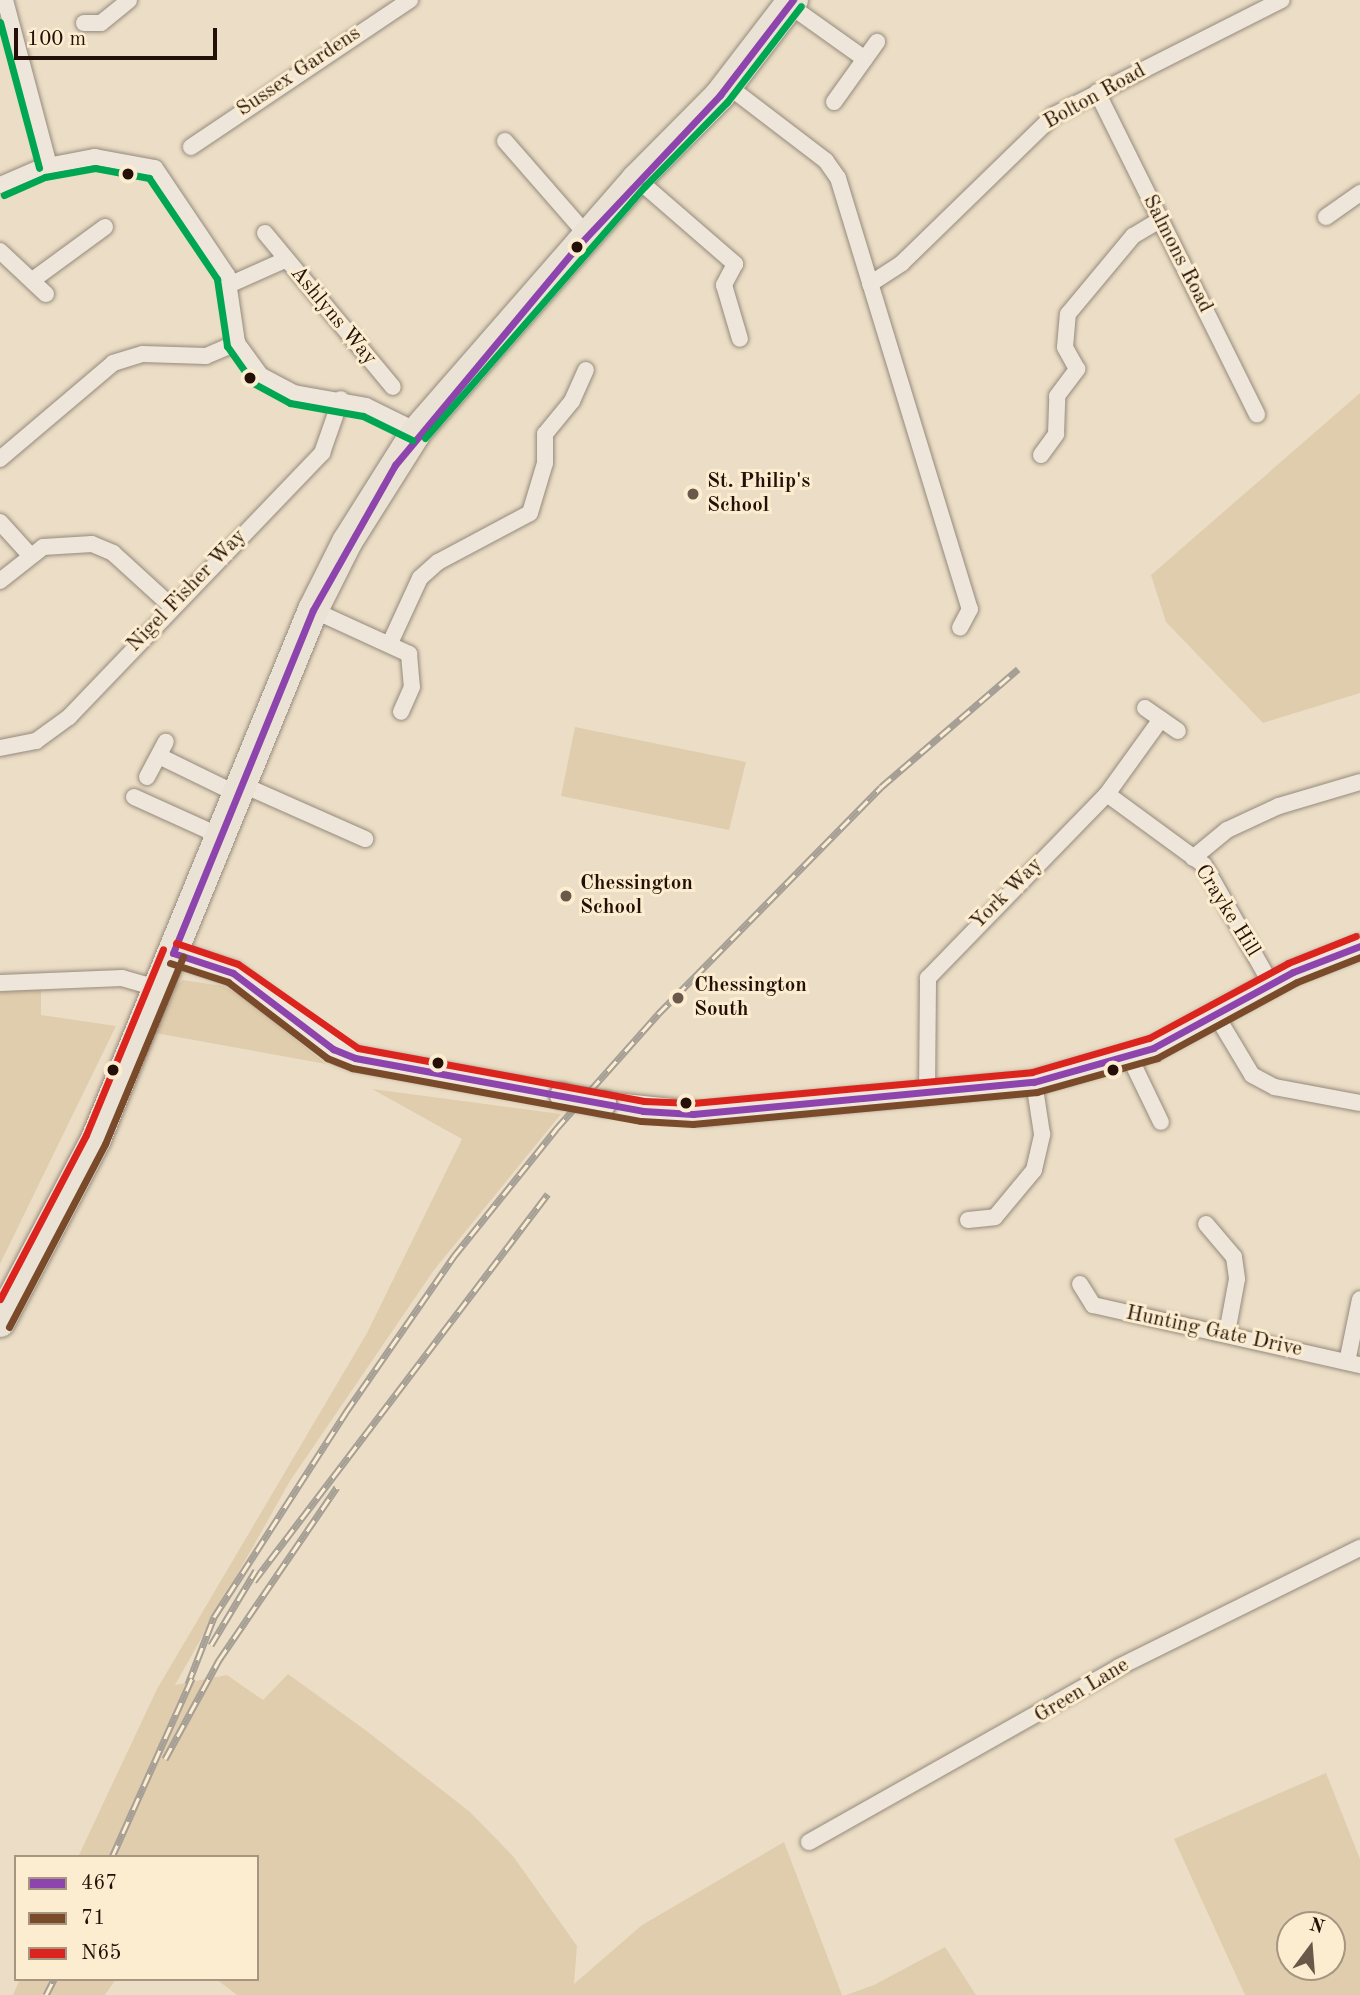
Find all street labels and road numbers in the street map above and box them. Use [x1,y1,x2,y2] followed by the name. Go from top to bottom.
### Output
[232,21,366,123] street label: Sussex Gardens
[1040,59,1150,135] street label: Bolton Road
[1136,191,1218,317] street label: Salmons Road
[284,261,382,371] street label: Ashlyns Way
[122,524,252,658] street label: Nigel Fisher Way
[966,853,1048,935] street label: York Way
[1189,860,1265,962] street label: Crayke Hill
[1124,1301,1304,1363] street label: Hunting Gate Drive
[1030,1653,1134,1729] street label: Green Lane

